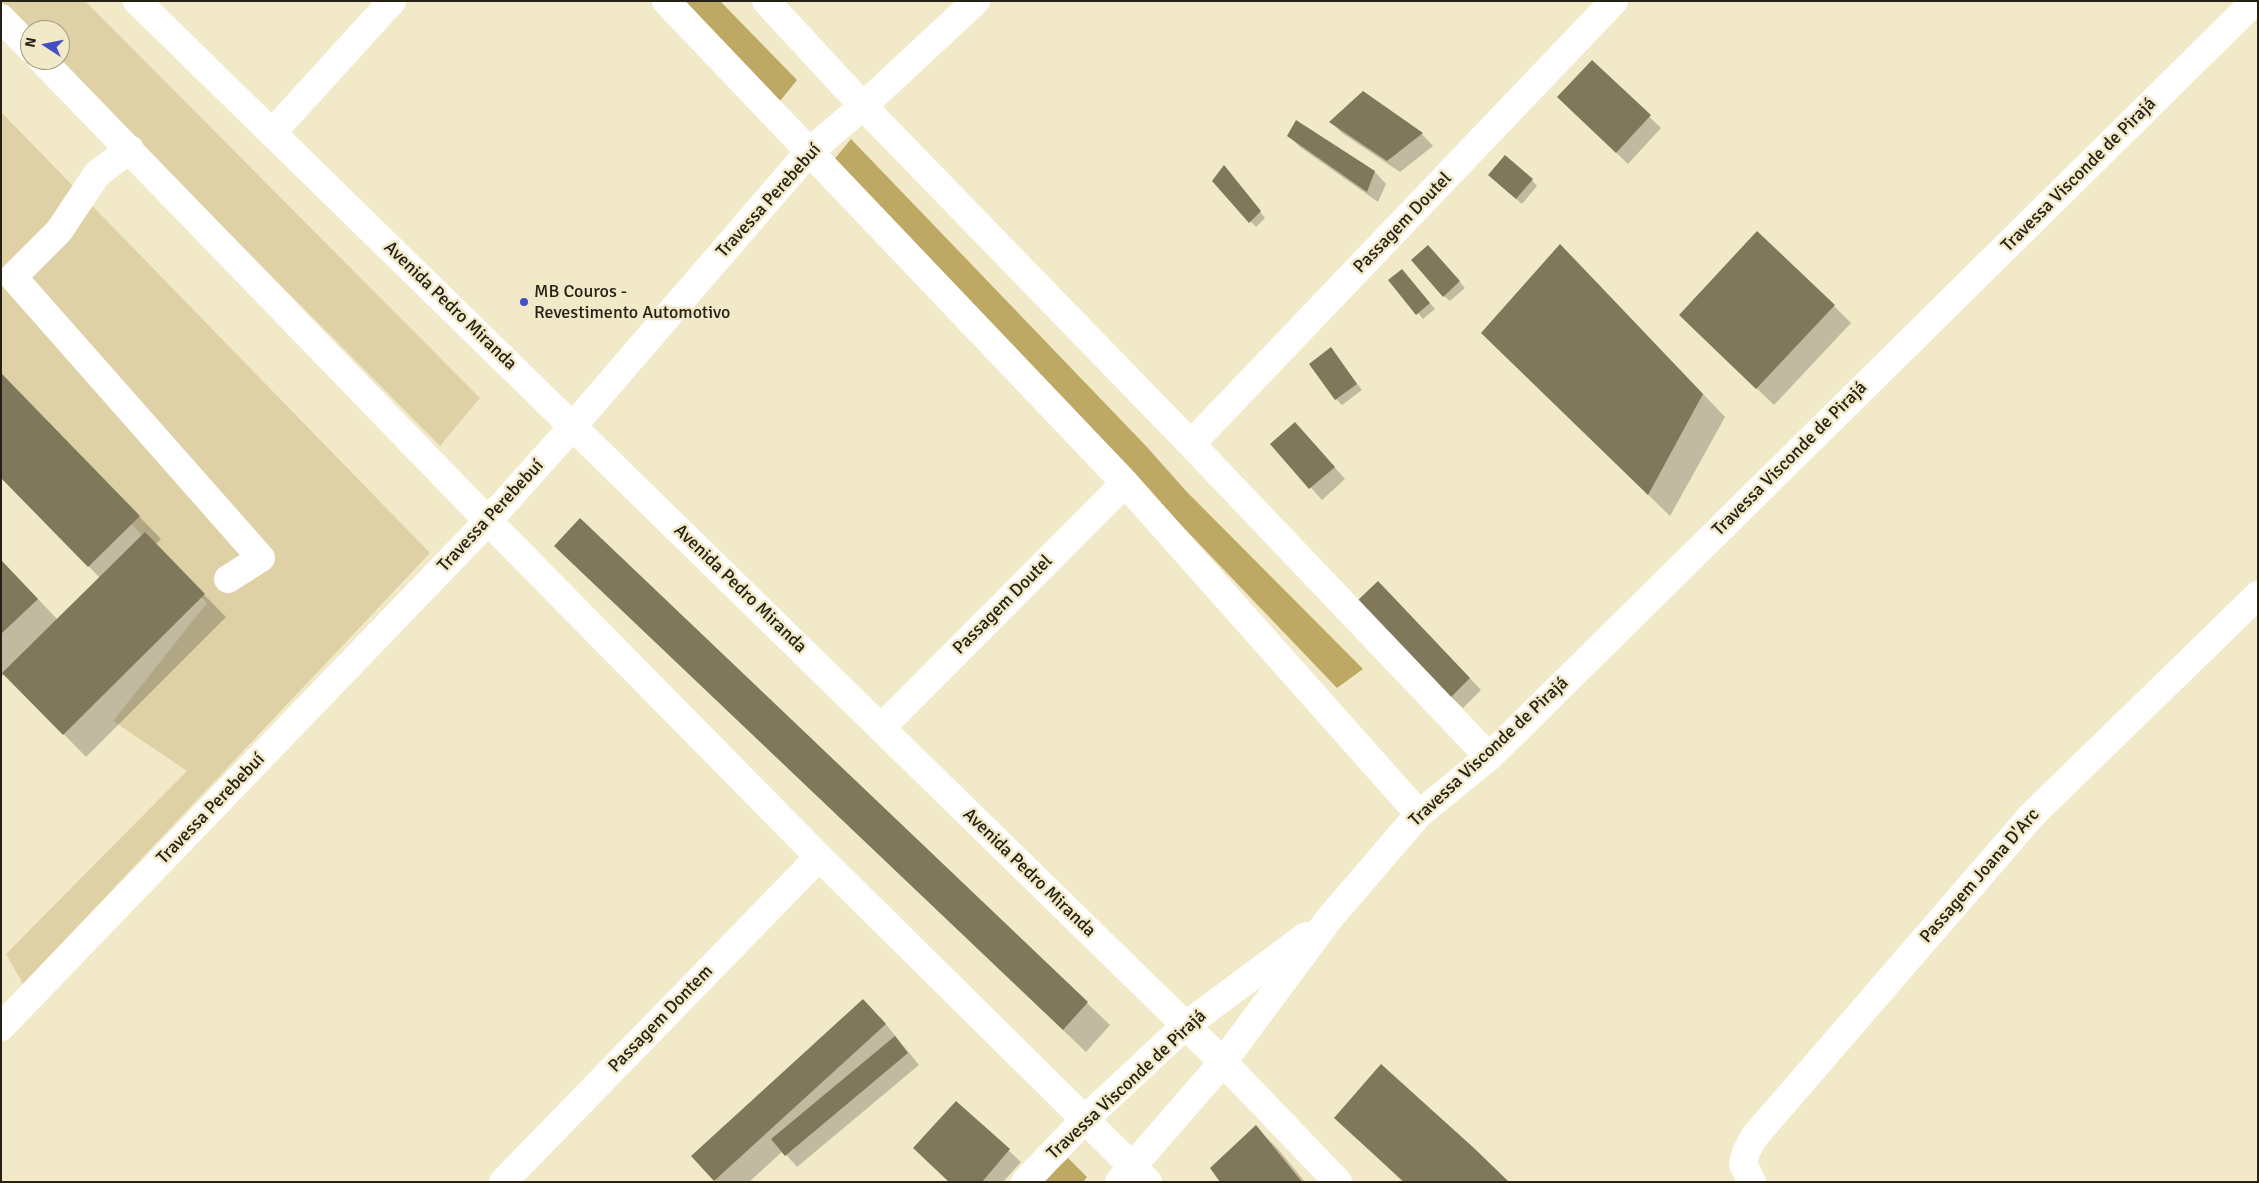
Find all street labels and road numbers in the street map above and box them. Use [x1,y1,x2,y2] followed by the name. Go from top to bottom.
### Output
[1997,93,2161,257] street label: Travessa Visconde de Pirajá
[712,140,826,262] street label: Travessa Perebebuí
[1349,168,1457,278] street label: Passagem Doutel
[379,237,521,375] street label: Avenida Pedro Miranda
[1708,377,1872,541] street label: Travessa Visconde de Pirajá
[433,455,549,577] street label: Travessa Perebebuí
[669,520,811,658] street label: Avenida Pedro Miranda
[949,551,1057,659] street label: Passagem Doutel
[1405,673,1573,831] street label: Travessa Visconde de Pirajá
[153,749,269,869] street label: Travessa Perebebuí
[958,804,1100,942] street label: Avenida Pedro Miranda
[1916,804,2044,948] street label: Passagem Joana D'Arc
[604,961,718,1077] street label: Passagem Dontem
[1043,1006,1211,1164] street label: Travessa Visconde de Pirajá

